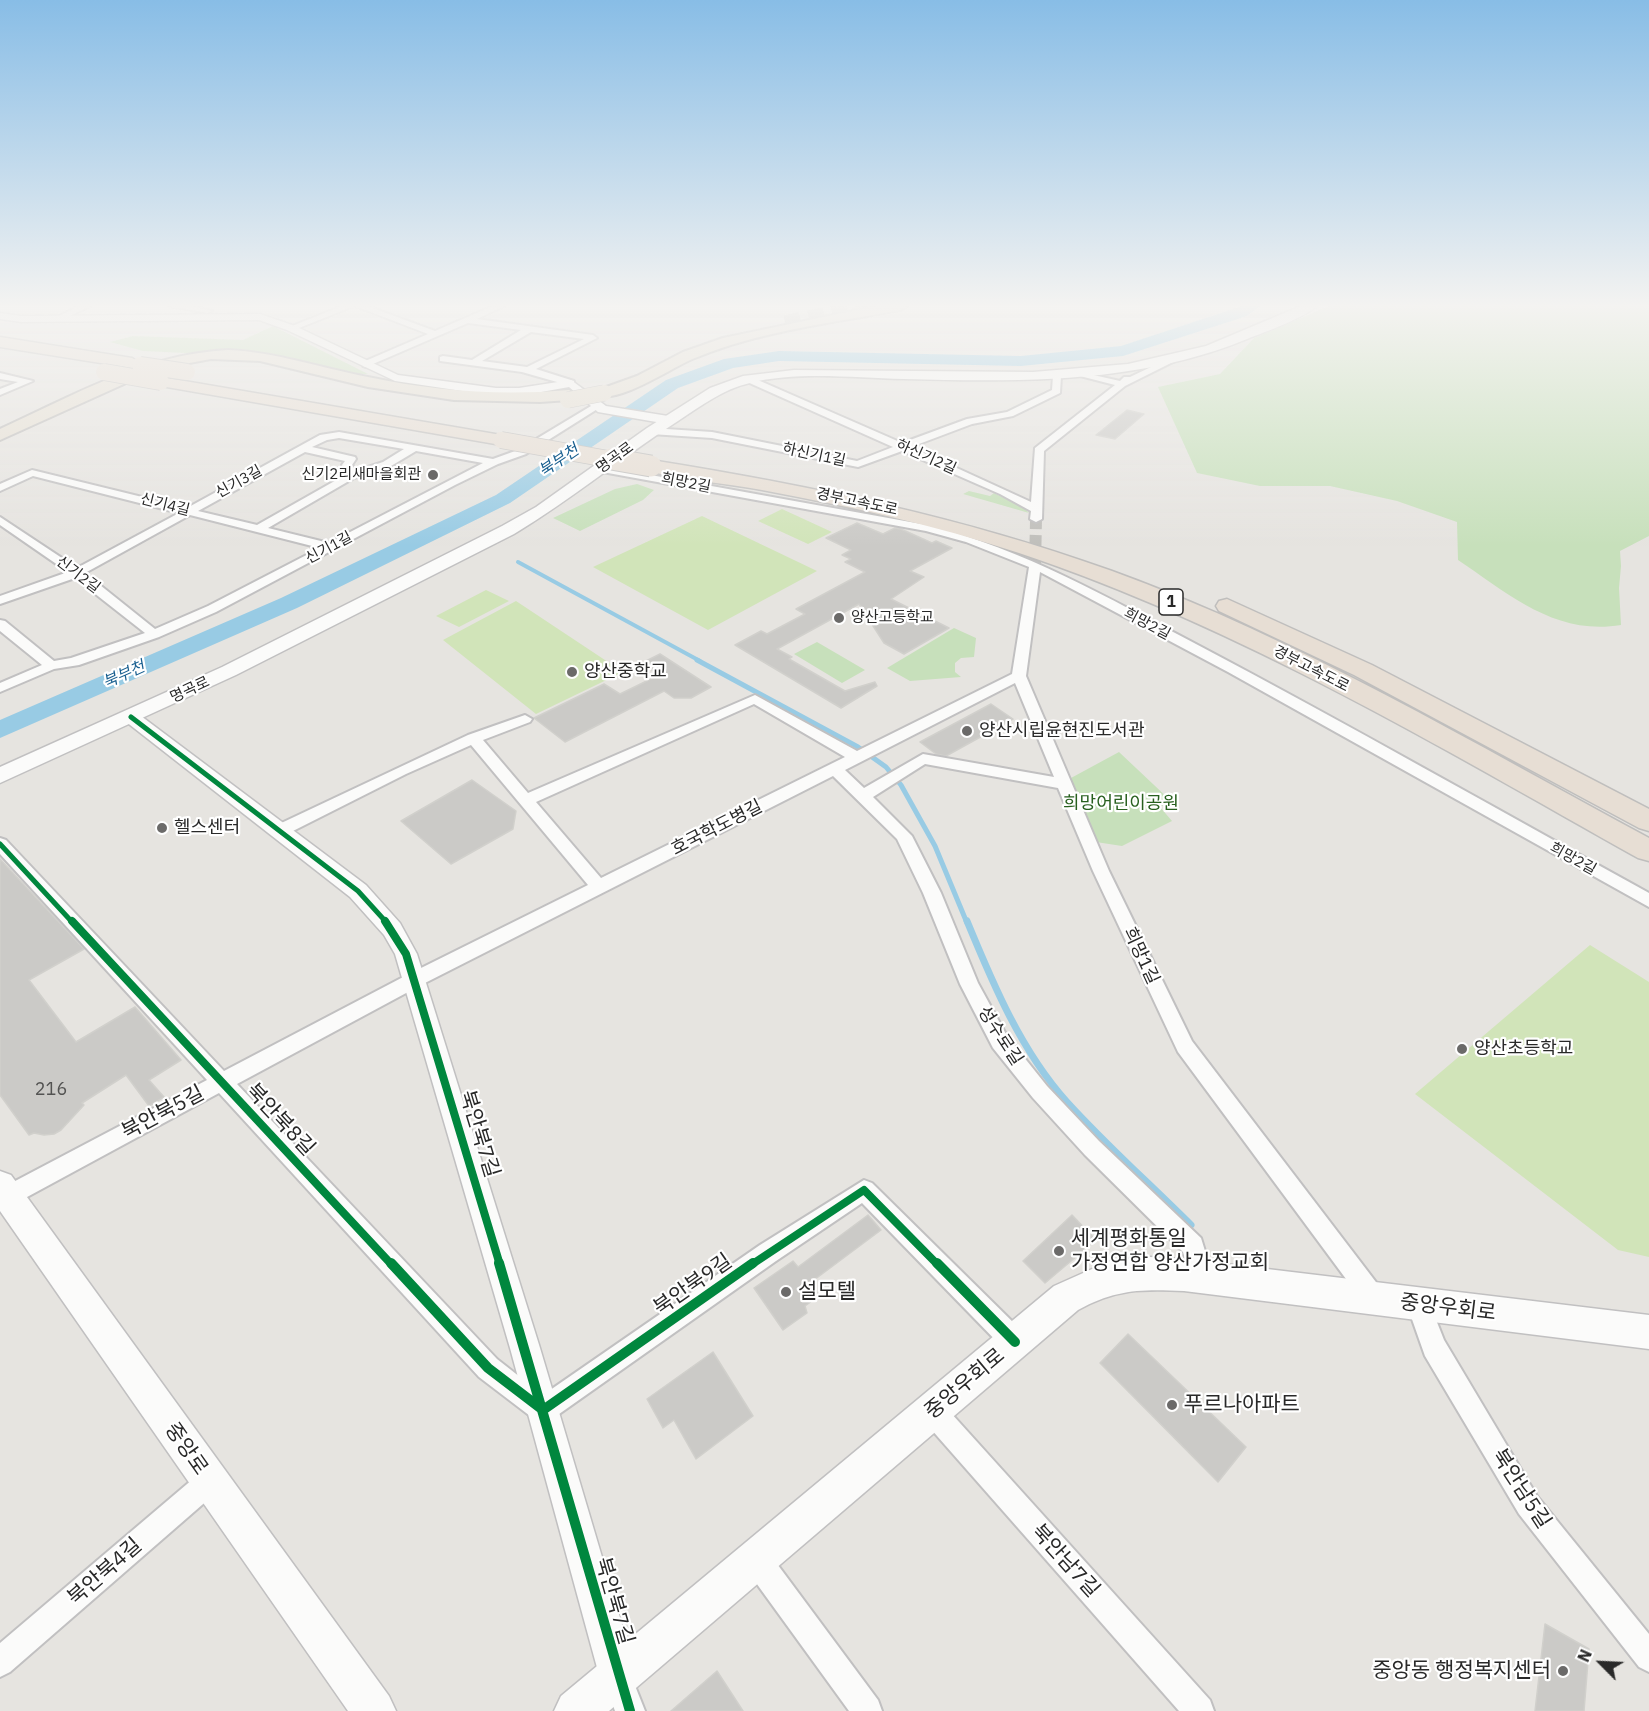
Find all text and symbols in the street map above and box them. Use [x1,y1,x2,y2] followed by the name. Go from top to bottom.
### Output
[893,436,959,478] street label: 하신기2길
[593,439,637,477] street label: 명곡로
[781,440,847,470] street label: 하신기1길
[535,441,583,481] water label: 북부천
[213,462,265,502] street label: 신기3길
[302,466,421,484] place label: 신기2리새마을회관
[426,468,440,482] marker: 신기2리새마을회관
[660,469,712,497] street label: 희망2길
[815,485,899,519] street label: 경부고속도로
[138,490,192,520] street label: 신기4길
[303,528,355,568] street label: 신기1길
[52,553,104,597] street label: 신기2길
[1159,589,1183,615] road number: 1
[1121,604,1173,644] street label: 희망2길
[851,609,934,627] place label: 양산고등학교
[832,611,846,625] marker: 양산고등학교
[1270,642,1352,696] street label: 경부고속도로
[100,657,148,693] water label: 북부천
[584,661,667,683] place label: 양산중학교
[565,665,579,679] marker: 양산중학교
[167,673,213,707] street label: 명곡로
[979,720,1145,742] place label: 양산시립윤현진도서관
[960,724,974,738] marker: 양산시립윤현진도서관
[1063,793,1179,815] park label: 희망어린이공원
[668,796,766,860] street label: 호국학도병길
[174,817,240,839] place label: 헬스센터
[155,821,169,835] marker: 헬스센터
[1547,839,1599,879] street label: 희망2길
[1118,924,1164,988] street label: 희망1길
[973,1002,1027,1070] street label: 성수로길
[1474,1038,1573,1060] place label: 양산초등학교
[1455,1042,1469,1056] marker: 양산초등학교
[35,1079,67,1101] house number: 216
[240,1079,320,1161] street label: 북안북8길
[117,1081,209,1145] street label: 북안북5길
[454,1087,504,1181] street label: 북안북7길
[1071,1226,1269,1276] place label: 세계평화통일 가정연합 양산가정교회
[1052,1244,1066,1258] marker: 세계평화통일 가정연합 양산가정교회
[649,1249,737,1321] street label: 북안북9길
[798,1279,856,1305] place label: 설모텔
[779,1285,793,1299] marker: 설모텔
[1399,1290,1497,1326] street label: 중앙우회로
[920,1343,1010,1425] street label: 중앙우회로
[1184,1392,1300,1418] place label: 푸르나아파트
[1165,1398,1179,1412] marker: 푸르나아파트
[159,1418,213,1480] street label: 중앙로
[1486,1444,1556,1534] street label: 북안남5길
[1026,1519,1104,1603] street label: 북안남7길
[63,1533,147,1611] street label: 북안북4길
[590,1554,638,1648] street label: 북안북7길
[1571,1633,1631,1693] north arrow
[1573,1646,1596,1665] text: N
[1372,1658,1551,1684] place label: 중앙동 행정복지센터
[1556,1664,1570,1678] marker: 중앙동 행정복지센터

